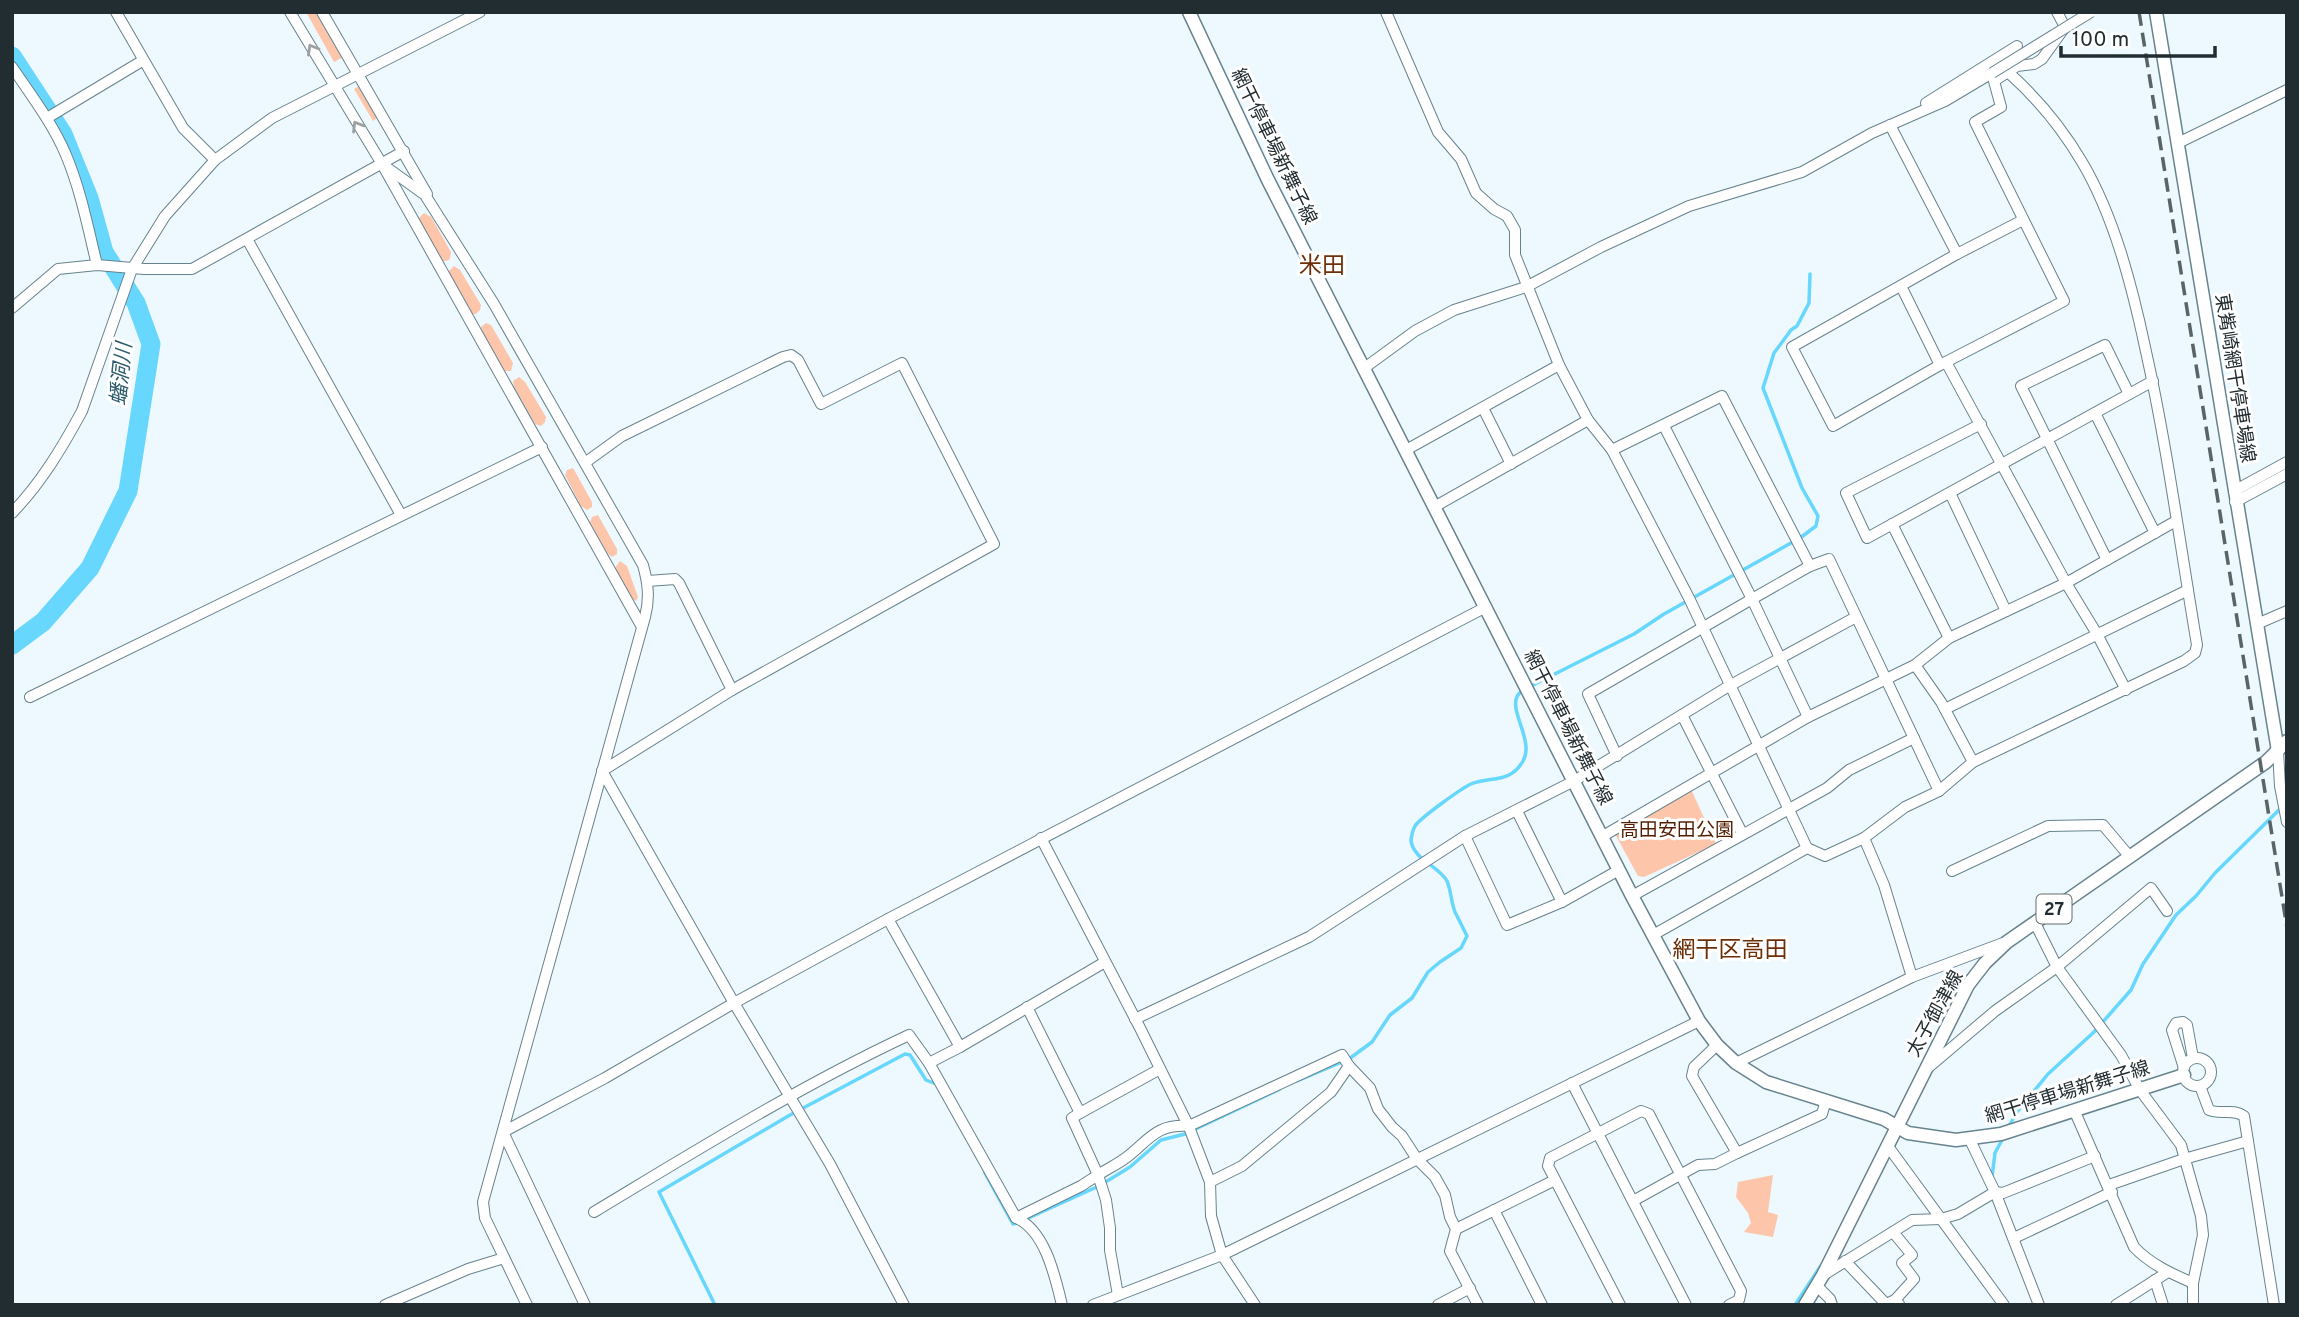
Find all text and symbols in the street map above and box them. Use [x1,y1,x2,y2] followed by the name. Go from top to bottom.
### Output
[2061,14,2215,58] scale bar
[2072,27,2129,54] text: 100 m
[307,44,320,57] one-way arrow
[1225,65,1321,229] street label: 網干停車場新舞子線
[352,120,365,133] one-way arrow
[1299,253,1345,282] district label: 米田
[2209,292,2259,465] street label: 東觜崎網干停車場線
[106,339,139,407] water label: 蟠洞川
[1518,646,1617,810] street label: 網干停車場新舞子線
[1620,819,1734,843] park label: 高田安田公園
[2036,894,2072,924] road number: 27
[1673,937,1788,966] district label: 網干区高田
[1902,967,1969,1061] street label: 太子御津線
[1982,1056,2153,1129] street label: 網干停車場新舞子線

